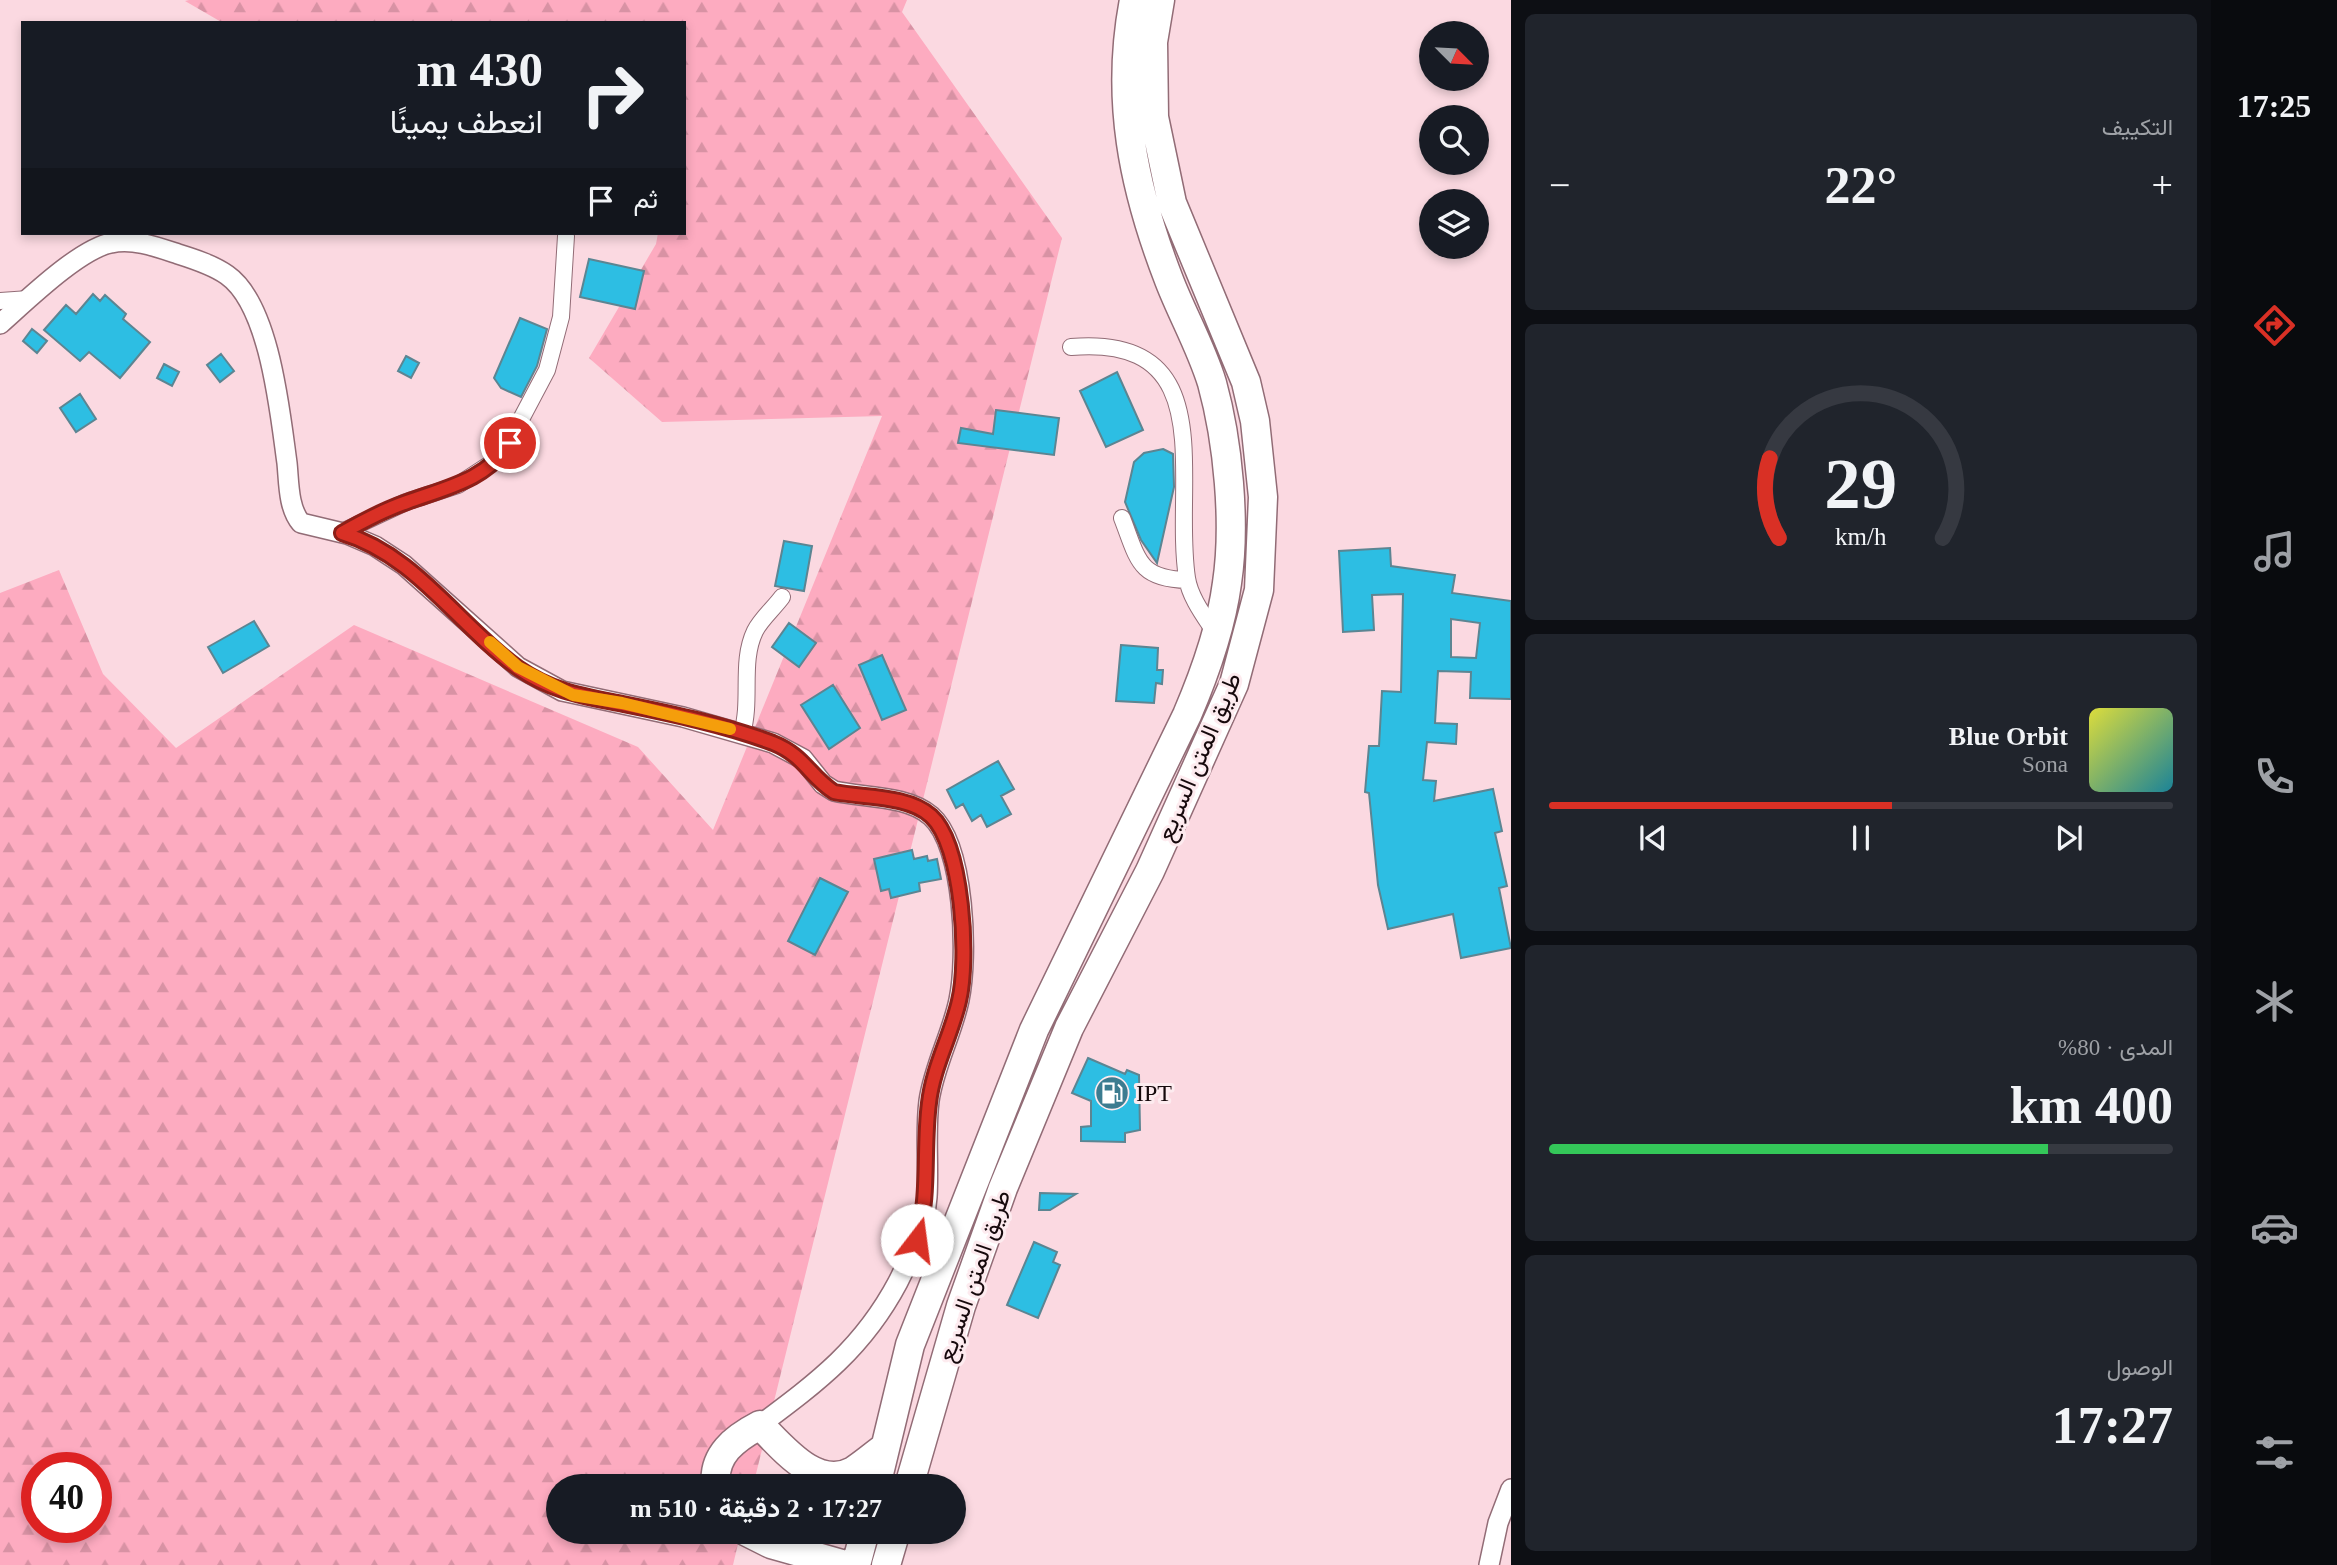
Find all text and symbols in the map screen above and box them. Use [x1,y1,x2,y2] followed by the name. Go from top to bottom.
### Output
[1419,21,1489,91] north arrow
[1419,21,1489,259] map controls
[416,42,543,97] text: 430 m
[567,49,658,140] icon: right
[2237,88,2311,124] text: 17:25
[390,104,543,140] text: انعطف يمينًا
[1419,105,1489,175] button: search
[2102,115,2173,140] text: التكييف
[1825,157,1897,214] text: 22°
[1549,164,1570,206] text: −
[2152,164,2173,206] text: +
[582,182,620,220] icon: arrive
[634,185,658,214] text: ثم
[1419,189,1489,259] button: layers
[2250,301,2299,350] icon: directions
[480,413,540,473] pin
[491,424,529,462] icon: arrive
[1825,444,1897,525] text: 29
[1835,523,1887,550] text: km/h
[2250,527,2299,576] icon: music
[1152,669,1250,847] street label: طريق المتن السريع
[1949,722,2068,751] text: Blue Orbit
[2022,752,2068,777] text: Sona
[2250,752,2299,801] icon: phone
[1634,819,1672,857] icon: previous
[1842,819,1880,857] icon: pause
[2050,819,2088,857] icon: next
[2250,977,2299,1026] icon: climate
[2058,1035,2173,1060] text: المدى · 80%
[1093,1074,1131,1112] fuel station icon: IPT
[2010,1077,2173,1134] text: 400 km
[1136,1080,1172,1106] place label: IPT
[932,1187,1019,1367] street label: طريق المتن السريع
[880,1203,954,1277] position arrow
[2250,1203,2299,1252] icon: car
[2107,1355,2173,1380] text: الوصول
[2052,1397,2173,1454] text: 17:27
[2250,1428,2299,1477] icon: filters
[21,1452,112,1543] speed limit sign: 40
[630,1494,882,1523] text: 17:27 · 2 دقيقة · 510 m

